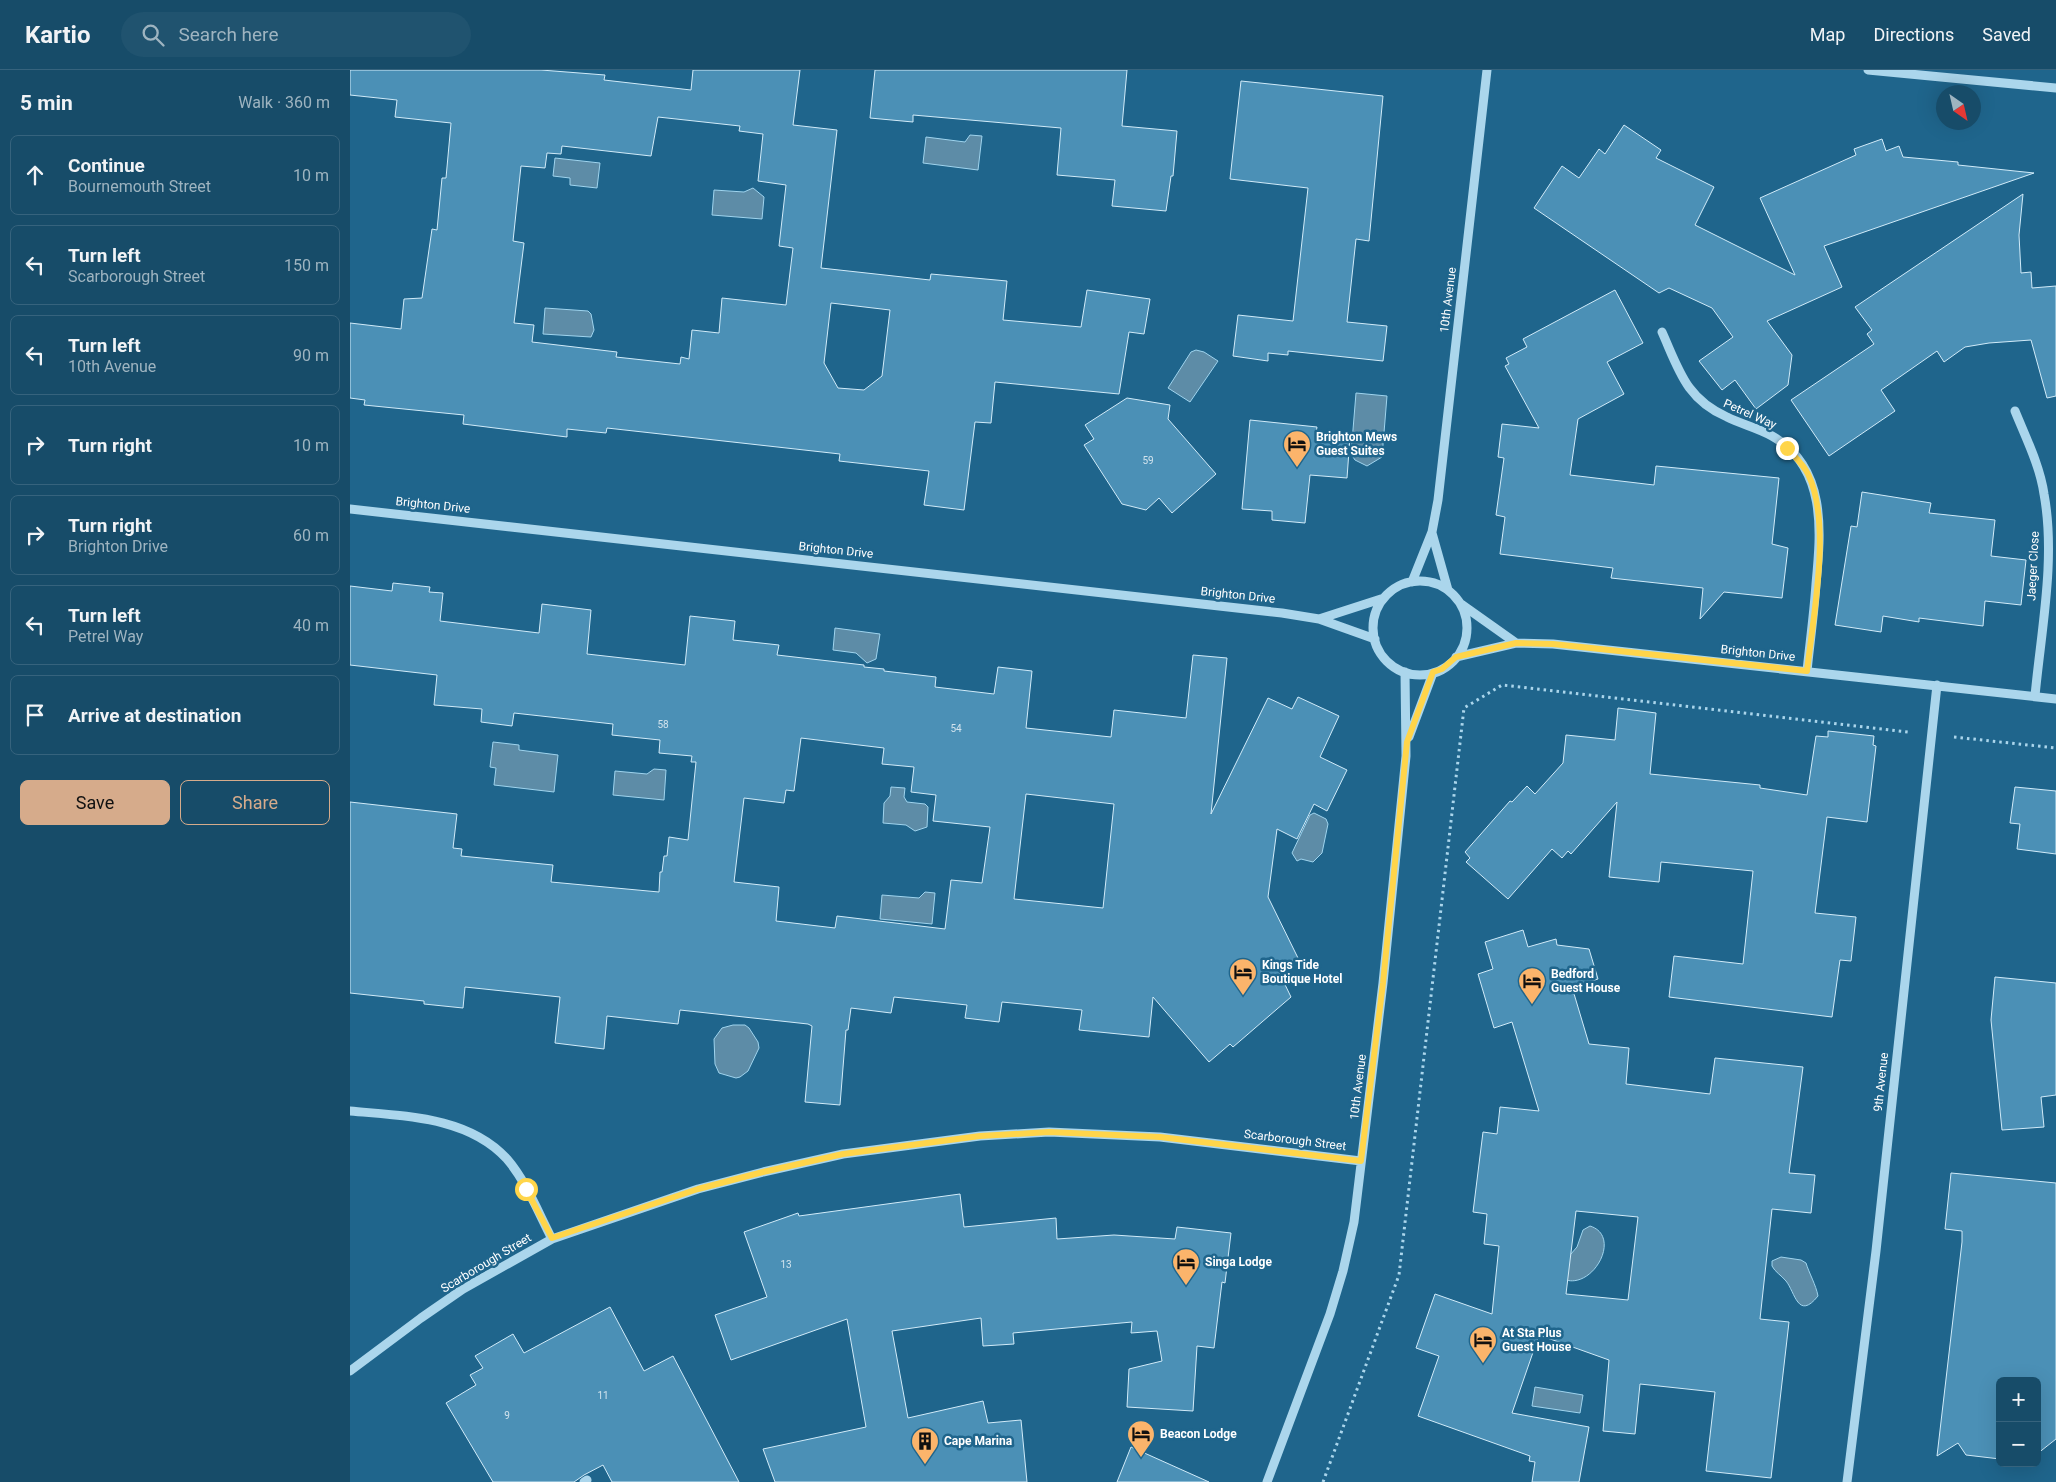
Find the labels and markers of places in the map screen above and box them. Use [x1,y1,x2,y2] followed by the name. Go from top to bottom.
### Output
[1282,429,1312,468] hotel icon: Brighton Mews Guest Suites
[1316,430,1397,458] place label: Brighton Mews Guest Suites
[1228,957,1258,996] hotel icon: Kings Tide Boutique Hotel
[1262,958,1342,986] place label: Kings Tide Boutique Hotel
[1517,966,1547,1005] hotel icon: Bedford Guest House
[1551,967,1621,995] place label: Bedford Guest House
[1171,1247,1201,1286] hotel icon: Singa Lodge
[1205,1255,1272,1269] place label: Singa Lodge
[1468,1325,1498,1364] hotel icon: At Sta Plus Guest House
[1502,1326,1572,1354] place label: At Sta Plus Guest House
[1126,1419,1156,1458] hotel icon: Beacon Lodge
[910,1426,940,1465] building icon: Cape Marina
[1160,1427,1237,1441] place label: Beacon Lodge
[944,1434,1013,1448] place label: Cape Marina

